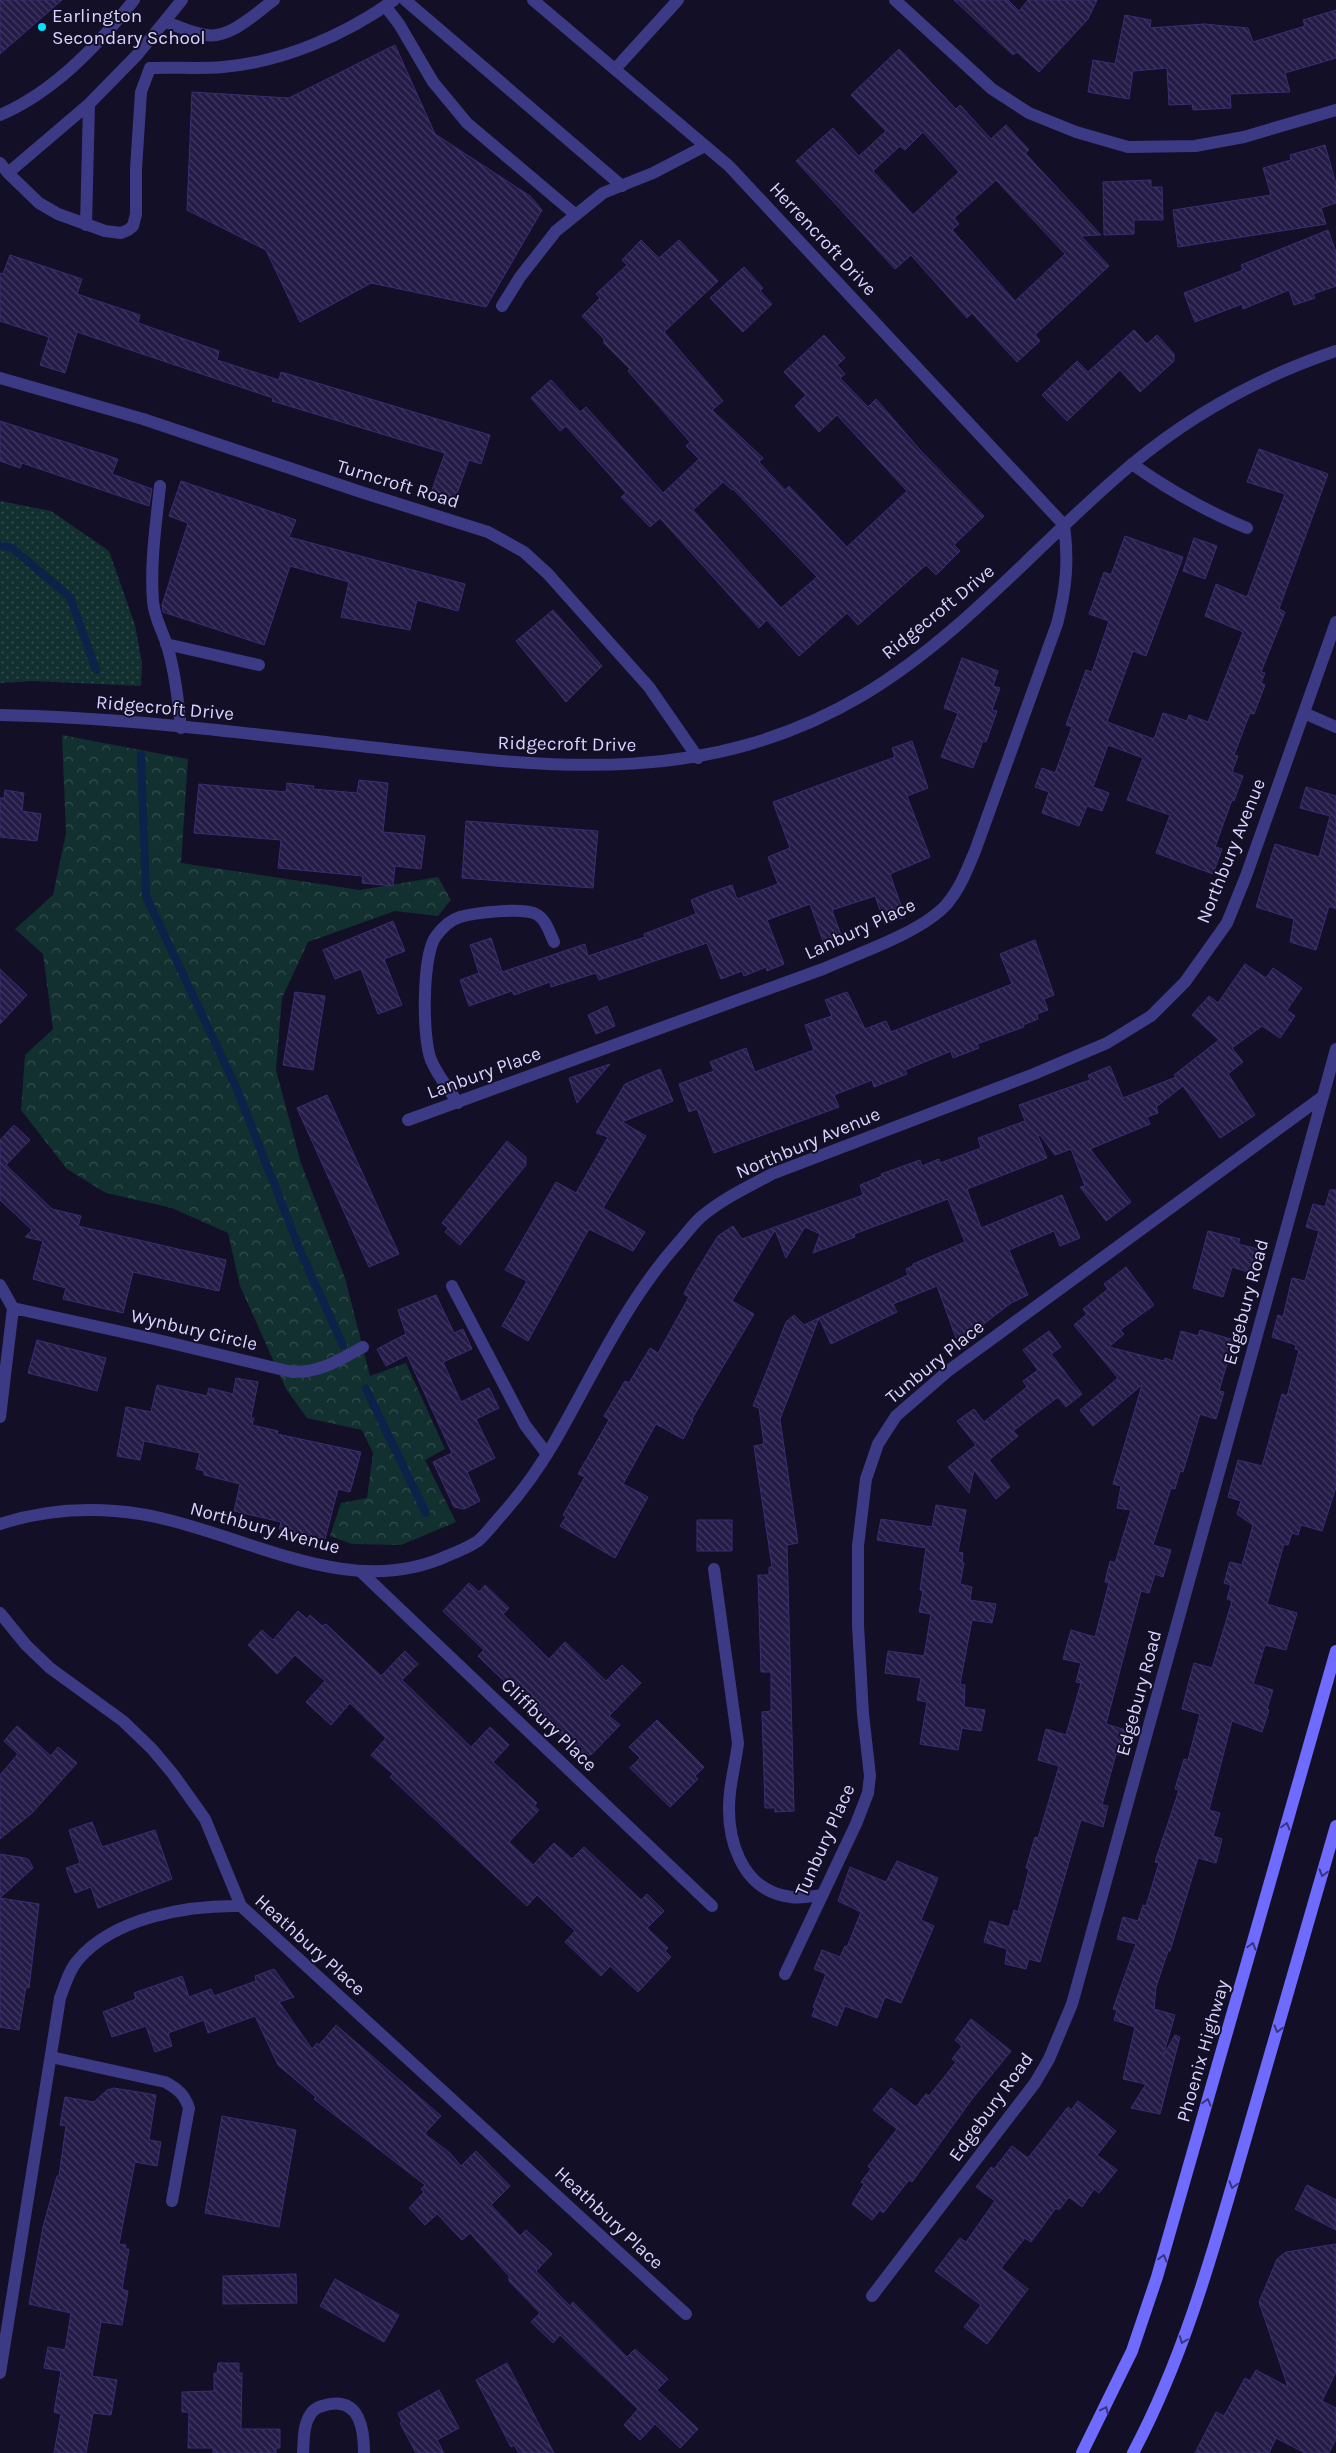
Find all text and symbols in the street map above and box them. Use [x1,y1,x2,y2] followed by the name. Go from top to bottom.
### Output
[52,5,206,49] place label: Earlington Secondary School
[36,21,48,33] marker: Earlington Secondary School
[765,178,881,300] street label: Herrencroft Drive
[334,455,462,513] street label: Turncroft Road
[877,560,999,664] street label: Ridgecroft Drive
[95,691,235,725] street label: Ridgecroft Drive
[497,732,637,756] street label: Ridgecroft Drive
[1192,775,1270,927] street label: Northbury Avenue
[801,894,919,964] street label: Lanbury Place
[424,1042,544,1104] street label: Lanbury Place
[733,1103,883,1183] street label: Northbury Avenue
[1219,1237,1273,1367] street label: Edgebury Road
[129,1305,259,1355] street label: Wynbury Circle
[881,1316,989,1408] street label: Tunbury Place
[188,1497,342,1559] street label: Northbury Avenue
[1112,1628,1166,1758] street label: Edgebury Road
[497,1674,601,1776] street label: Cliffbury Place
[791,1781,859,1899] street label: Tunbury Place
[1281,1823,1291,1831] one-way arrow
[1318,1868,1328,1876] one-way arrow
[250,1890,370,2000] street label: Heathbury Place
[1247,1942,1257,1950] one-way arrow
[1172,1977,1234,2125] street label: Phoenix Highway
[1273,2024,1283,2032] one-way arrow
[944,2048,1038,2166] street label: Edgebury Road
[1202,2098,1212,2106] one-way arrow
[550,2162,668,2274] street label: Heathbury Place
[1228,2180,1238,2188] one-way arrow
[1157,2254,1167,2263] one-way arrow
[1179,2335,1189,2343] one-way arrow
[1098,2406,1109,2415] one-way arrow

